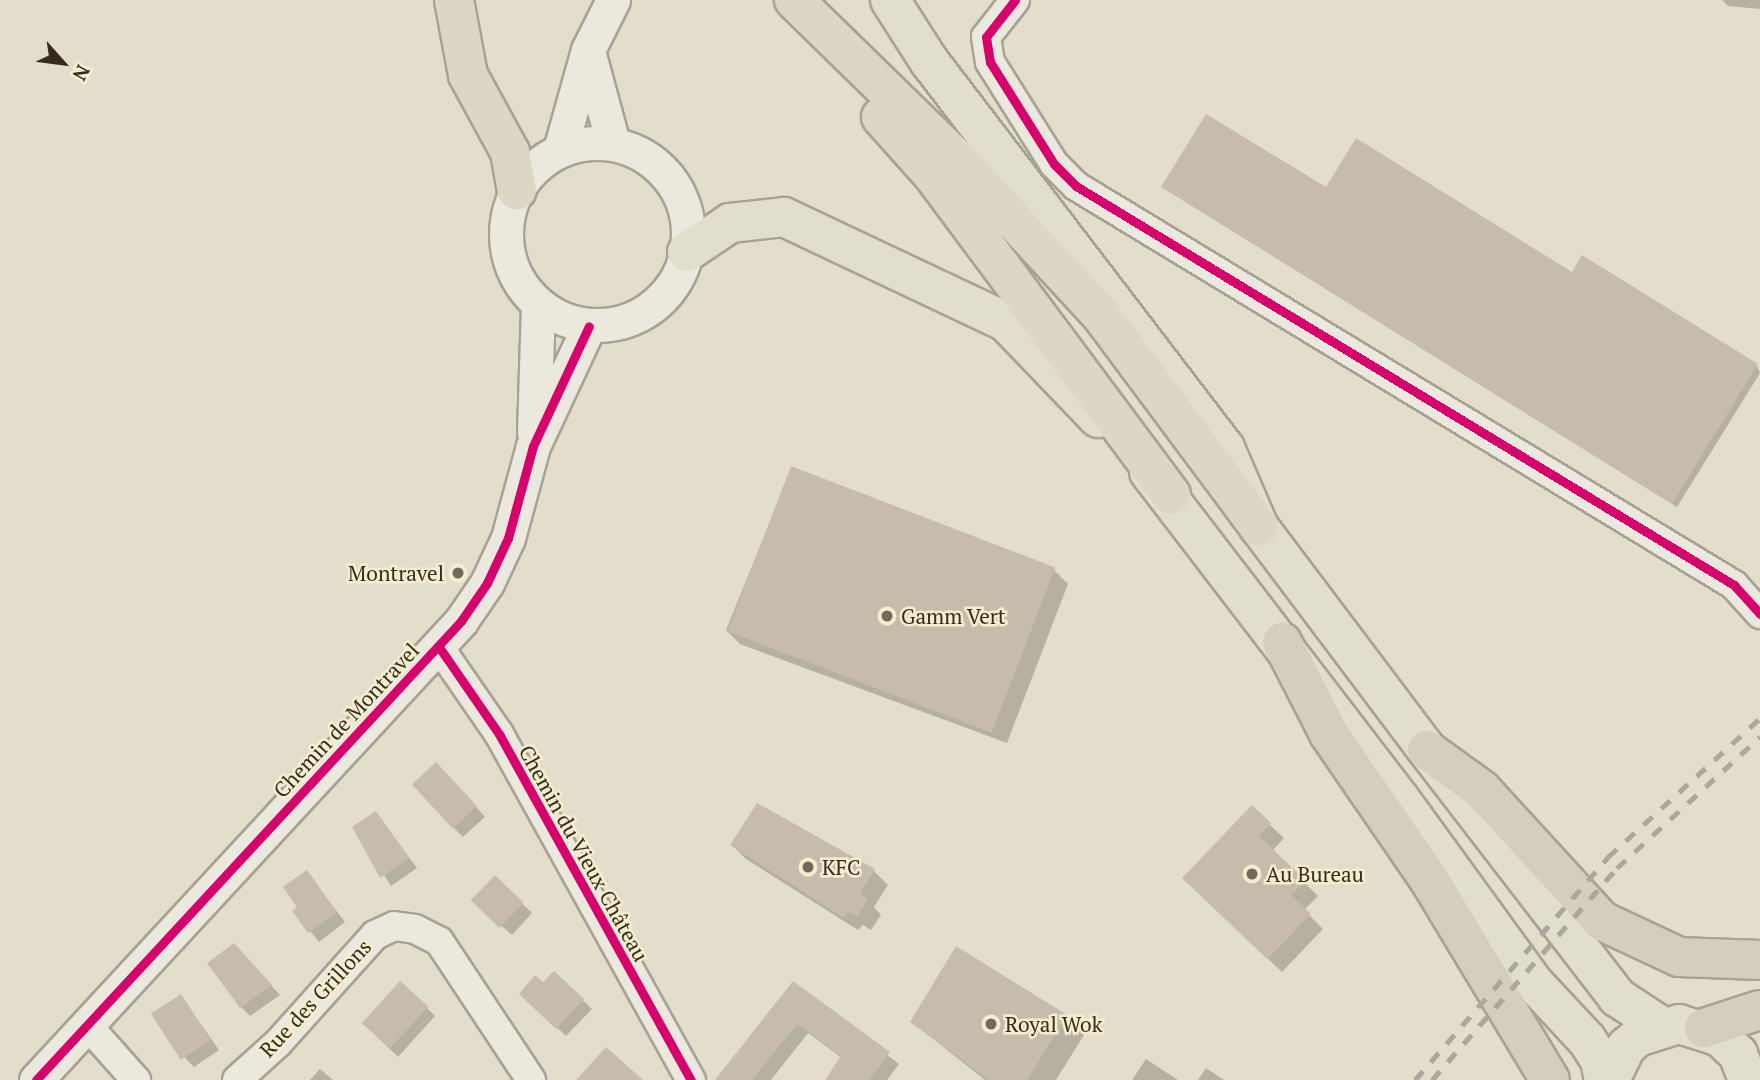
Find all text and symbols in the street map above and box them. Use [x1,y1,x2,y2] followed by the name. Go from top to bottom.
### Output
[28,28,98,98] north arrow
[68,61,96,85] text: N
[348,560,444,586] place label: Montravel
[450,565,466,581] marker: Montravel
[901,603,1006,629] place label: Gamm Vert
[879,608,895,624] marker: Gamm Vert
[268,638,424,802] street label: Chemin de Montravel
[514,740,654,966] street label: Chemin du Vieux Château
[822,854,861,880] place label: KFC
[800,859,816,875] marker: KFC
[1266,861,1364,887] place label: Au Bureau
[1244,866,1260,882] marker: Au Bureau
[254,934,376,1062] street label: Rue des Grillons
[1005,1011,1103,1037] place label: Royal Wok
[983,1016,999,1032] marker: Royal Wok

